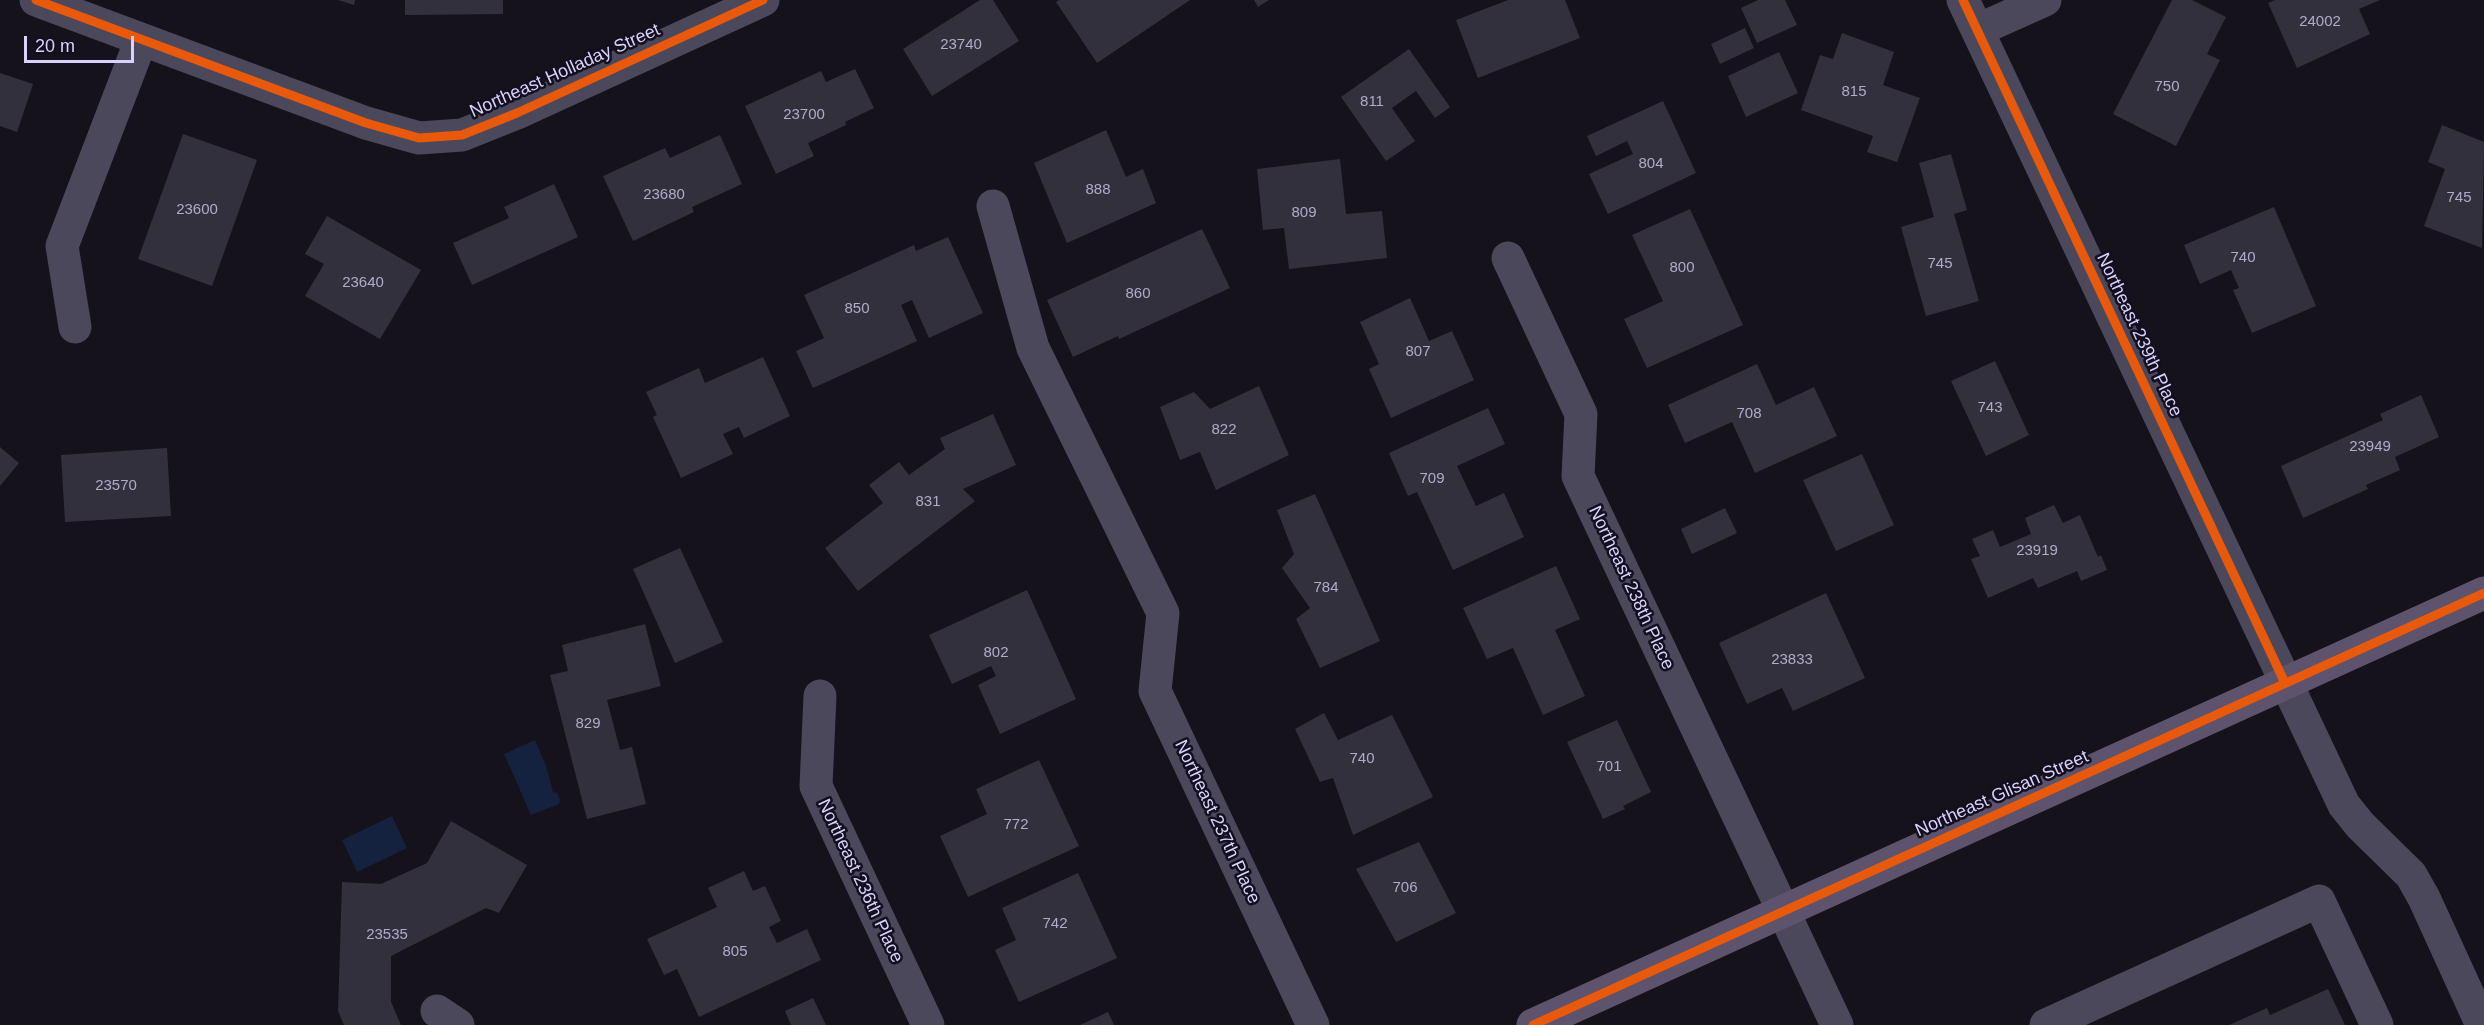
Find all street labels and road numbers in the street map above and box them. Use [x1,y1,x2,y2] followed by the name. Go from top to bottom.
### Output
[466,19,664,123] street label: Northeast Holladay Street
[2092,250,2186,420] street label: Northeast 239th Place
[1584,503,1678,673] street label: Northeast 238th Place
[1170,737,1264,907] street label: Northeast 237th Place
[1912,746,2092,842] street label: Northeast Glisan Street
[813,796,907,966] street label: Northeast 236th Place

